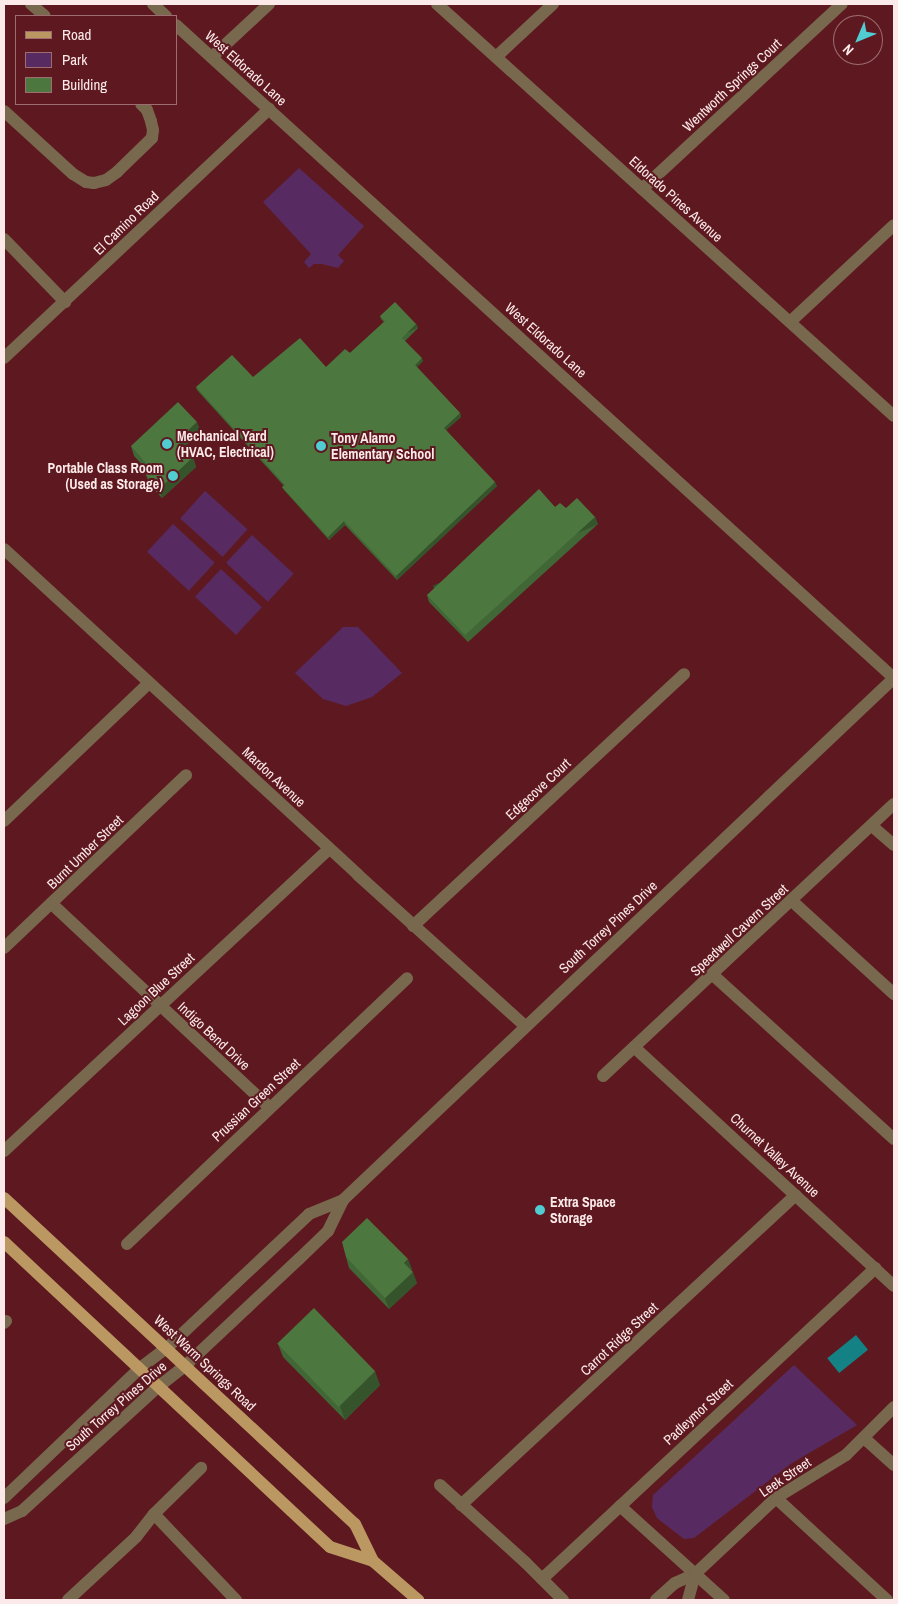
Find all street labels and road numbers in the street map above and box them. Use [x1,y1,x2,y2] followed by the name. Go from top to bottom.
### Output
[202,27,290,109] street label: West Eldorado Lane
[679,35,785,135] street label: Wentworth Springs Court
[626,152,726,246] street label: Eldorado Pines Avenue
[90,188,162,258] street label: El Camino Road
[502,299,590,381] street label: West Eldorado Lane
[239,743,309,811] street label: Mardon Avenue
[502,755,574,823] street label: Edgecove Court
[44,812,126,892] street label: Burnt Umber Street
[555,877,661,977] street label: South Torrey Pines Drive
[687,881,791,979] street label: Speedwell Cavern Street
[114,949,198,1029] street label: Lagoon Blue Street
[174,998,254,1074] street label: Indigo Bend Drive
[209,1055,303,1145] street label: Prussian Green Street
[727,1109,823,1201] street label: Churnet Valley Avenue
[577,1299,661,1379] street label: Carrot Ridge Street
[151,1312,259,1414] street label: West Warm Springs Road
[62,1358,170,1454] street label: South Torrey Pines Drive
[660,1376,736,1448] street label: Padleymor Street
[756,1454,814,1500] street label: Leek Street

